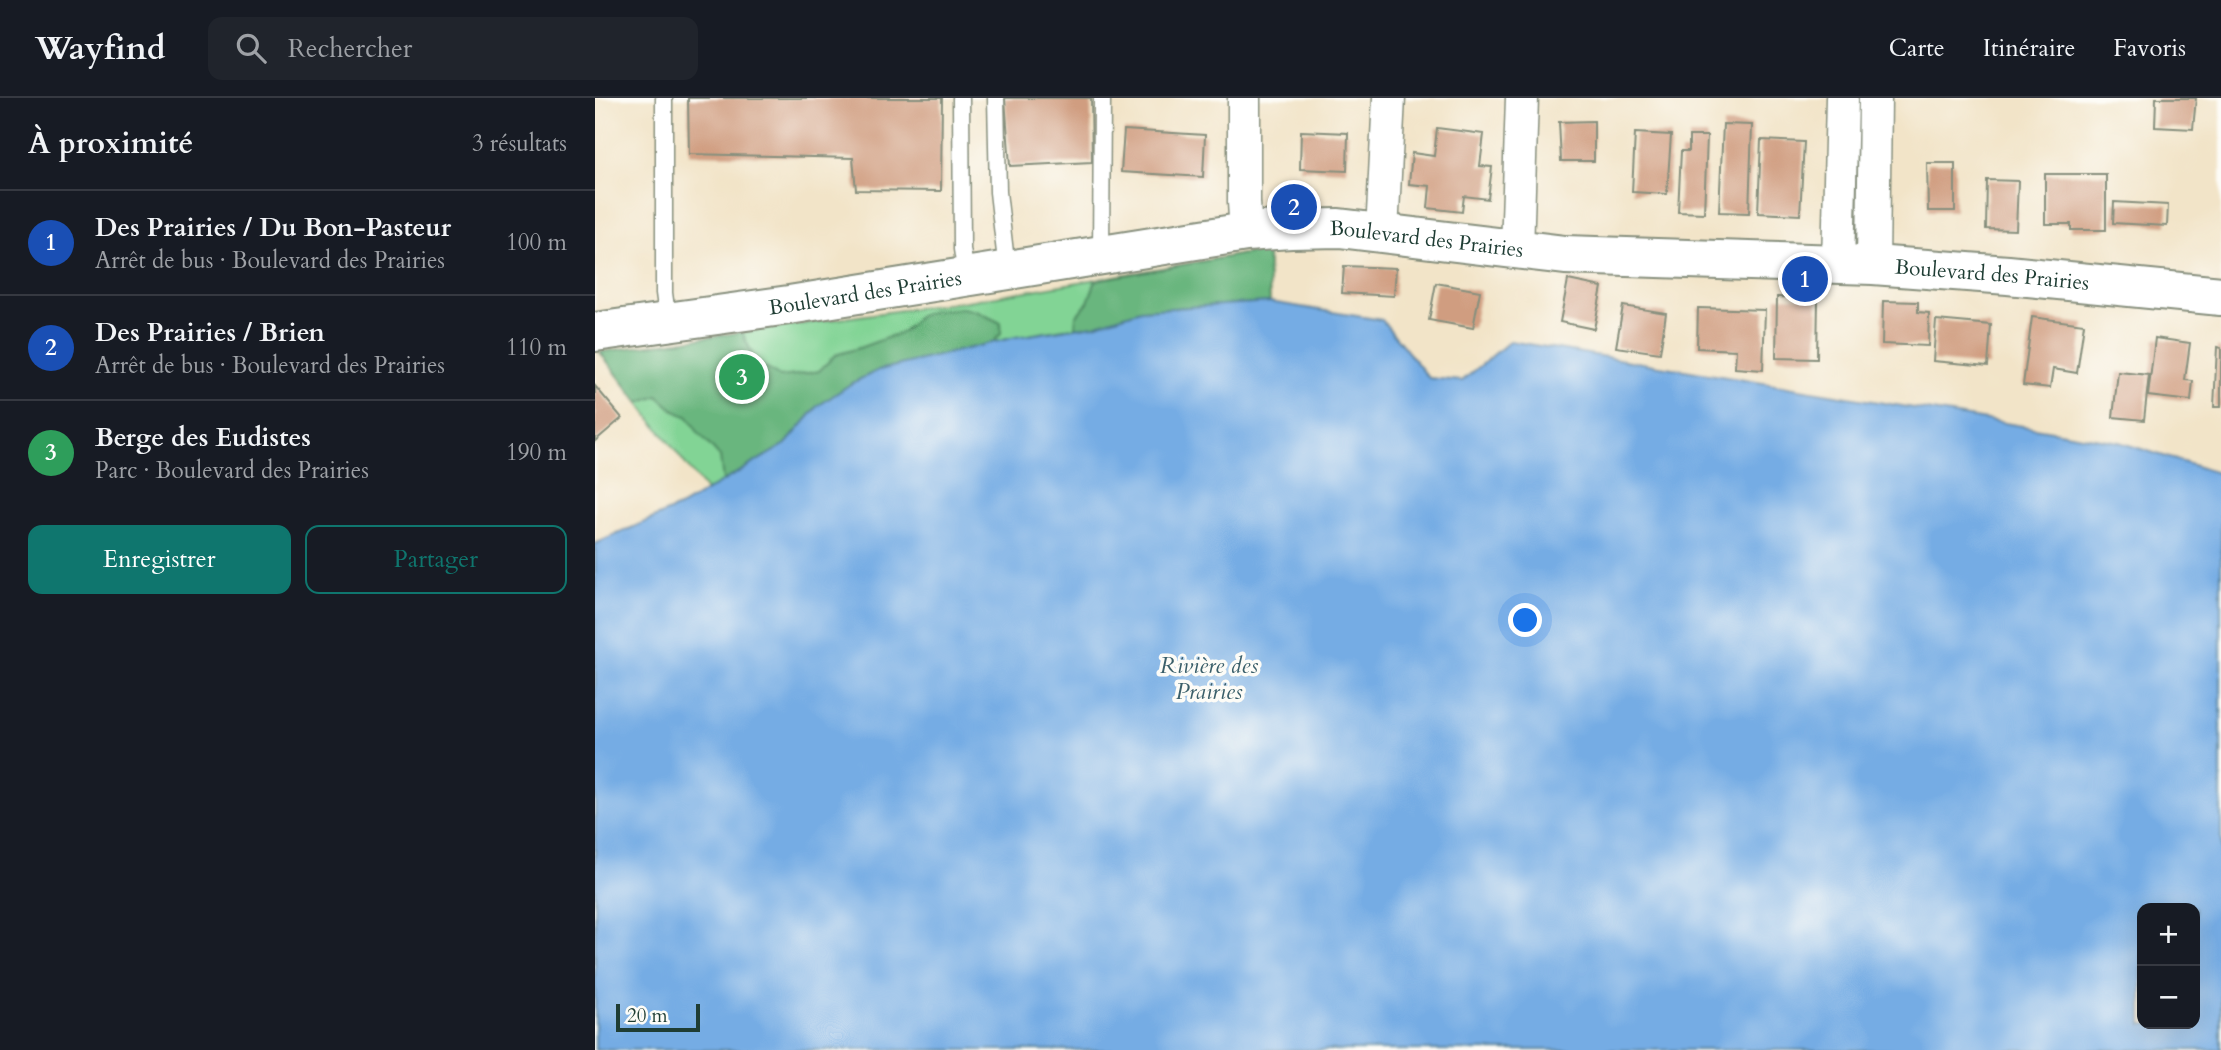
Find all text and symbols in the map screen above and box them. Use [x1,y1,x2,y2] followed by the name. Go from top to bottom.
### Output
[208,17,698,80] search box
[35,26,166,71] text: Wayfind
[232,29,270,67] icon: search
[288,31,412,66] text: Rechercher
[1889,32,1945,65] text: Carte
[1983,32,2075,65] text: Itinéraire
[2113,32,2186,65] text: Favoris
[28,123,193,164] text: À proximité
[472,128,567,159] text: 3 résultats
[1271,181,1317,233] pin: 2
[95,210,451,245] text: Des Prairies / Du Bon-Pasteur
[1329,214,1525,265] street label: Boulevard des Prairies
[45,227,57,258] text: 1
[506,227,567,258] text: 100 m
[95,245,445,276] text: Arrêt de bus · Boulevard des Prairies
[1782,253,1828,305] pin: 1
[1894,253,2091,298] street label: Boulevard des Prairies
[767,264,964,323] street label: Boulevard des Prairies
[95,315,325,350] text: Des Prairies / Brien
[45,332,57,363] text: 2
[506,332,567,363] text: 110 m
[95,350,445,381] text: Arrêt de bus · Boulevard des Prairies
[719,351,765,403] pin: 3
[95,420,311,455] text: Berge des Eudistes
[45,437,57,468] text: 3
[506,437,567,468] text: 190 m
[95,455,369,486] text: Parc · Boulevard des Prairies
[28,525,291,594] button: Enregistrer
[305,525,567,594] button: Partager
[1508,603,1542,637] your location
[1160,650,1258,707] water label: Rivière des Prairies
[2137,903,2200,1029] map controls
[2137,903,2200,966] button: +
[2137,966,2200,1029] button: −
[616,1001,700,1033] scale bar
[627,1003,668,1029] text: 20 m

